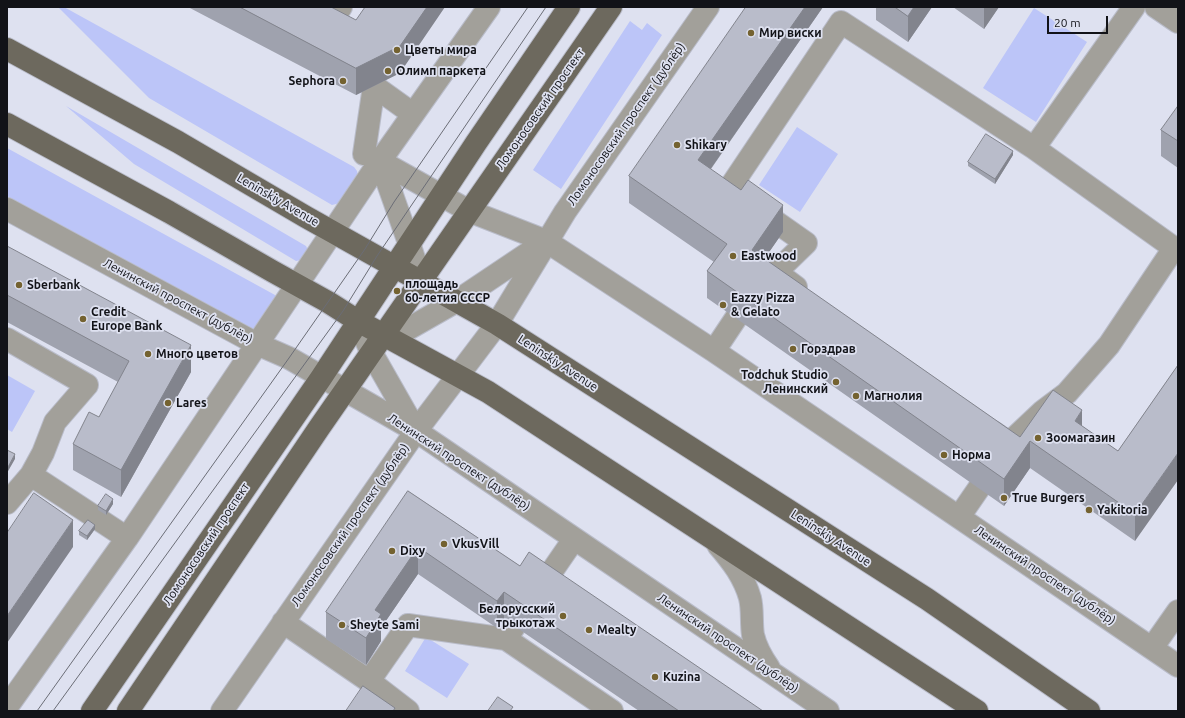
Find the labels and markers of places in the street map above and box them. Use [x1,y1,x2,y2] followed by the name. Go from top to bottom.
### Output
[759,26,821,40] place label: Мир виски
[746,28,756,38] marker: Мир виски
[405,43,477,57] place label: Цветы мира
[392,45,402,55] marker: Цветы мира
[396,64,486,78] place label: Олимп паркета
[383,66,393,76] marker: Олимп паркета
[288,74,335,88] place label: Sephora
[338,76,348,86] marker: Sephora
[685,138,727,152] place label: Shikary
[672,140,682,150] marker: Shikary
[741,249,796,263] place label: Eastwood
[728,251,738,261] marker: Eastwood
[405,277,490,305] place label: площадь 60-летия СССР
[27,278,80,292] place label: Sberbank
[14,280,24,290] marker: Sberbank
[392,286,402,296] marker: площадь 60-летия СССР
[731,291,795,319] place label: Eazzy Pizza & Gelato
[718,300,728,310] marker: Eazzy Pizza & Gelato
[91,305,162,333] place label: Credit Europe Bank
[78,314,88,324] marker: Credit Europe Bank
[801,342,856,356] place label: Горздрав
[788,344,798,354] marker: Горздрав
[156,347,238,361] place label: Много цветов
[143,349,153,359] marker: Много цветов
[741,368,828,396] place label: Todchuk Studio Ленинский
[831,377,841,387] marker: Todchuk Studio Ленинский
[864,389,922,403] place label: Магнолия
[851,391,861,401] marker: Магнолия
[176,396,207,410] place label: Lares
[163,398,173,408] marker: Lares
[1046,431,1115,445] place label: Зоомагазин
[1033,433,1043,443] marker: Зоомагазин
[952,448,991,462] place label: Норма
[939,450,949,460] marker: Норма
[1012,491,1085,505] place label: True Burgers
[999,493,1009,503] marker: True Burgers
[1097,503,1148,517] place label: Yakitoria
[1084,505,1094,515] marker: Yakitoria
[452,537,499,551] place label: VkusVill
[439,539,449,549] marker: VkusVill
[400,544,425,558] place label: Dixy
[387,546,397,556] marker: Dixy
[479,602,555,630] place label: Белорусский трыкотаж
[558,611,568,621] marker: Белорусский трыкотаж
[350,618,419,632] place label: Sheyte Sami
[337,620,347,630] marker: Sheyte Sami
[597,623,636,637] place label: Mealty
[584,625,594,635] marker: Mealty
[663,670,700,684] place label: Kuzina
[650,672,660,682] marker: Kuzina

